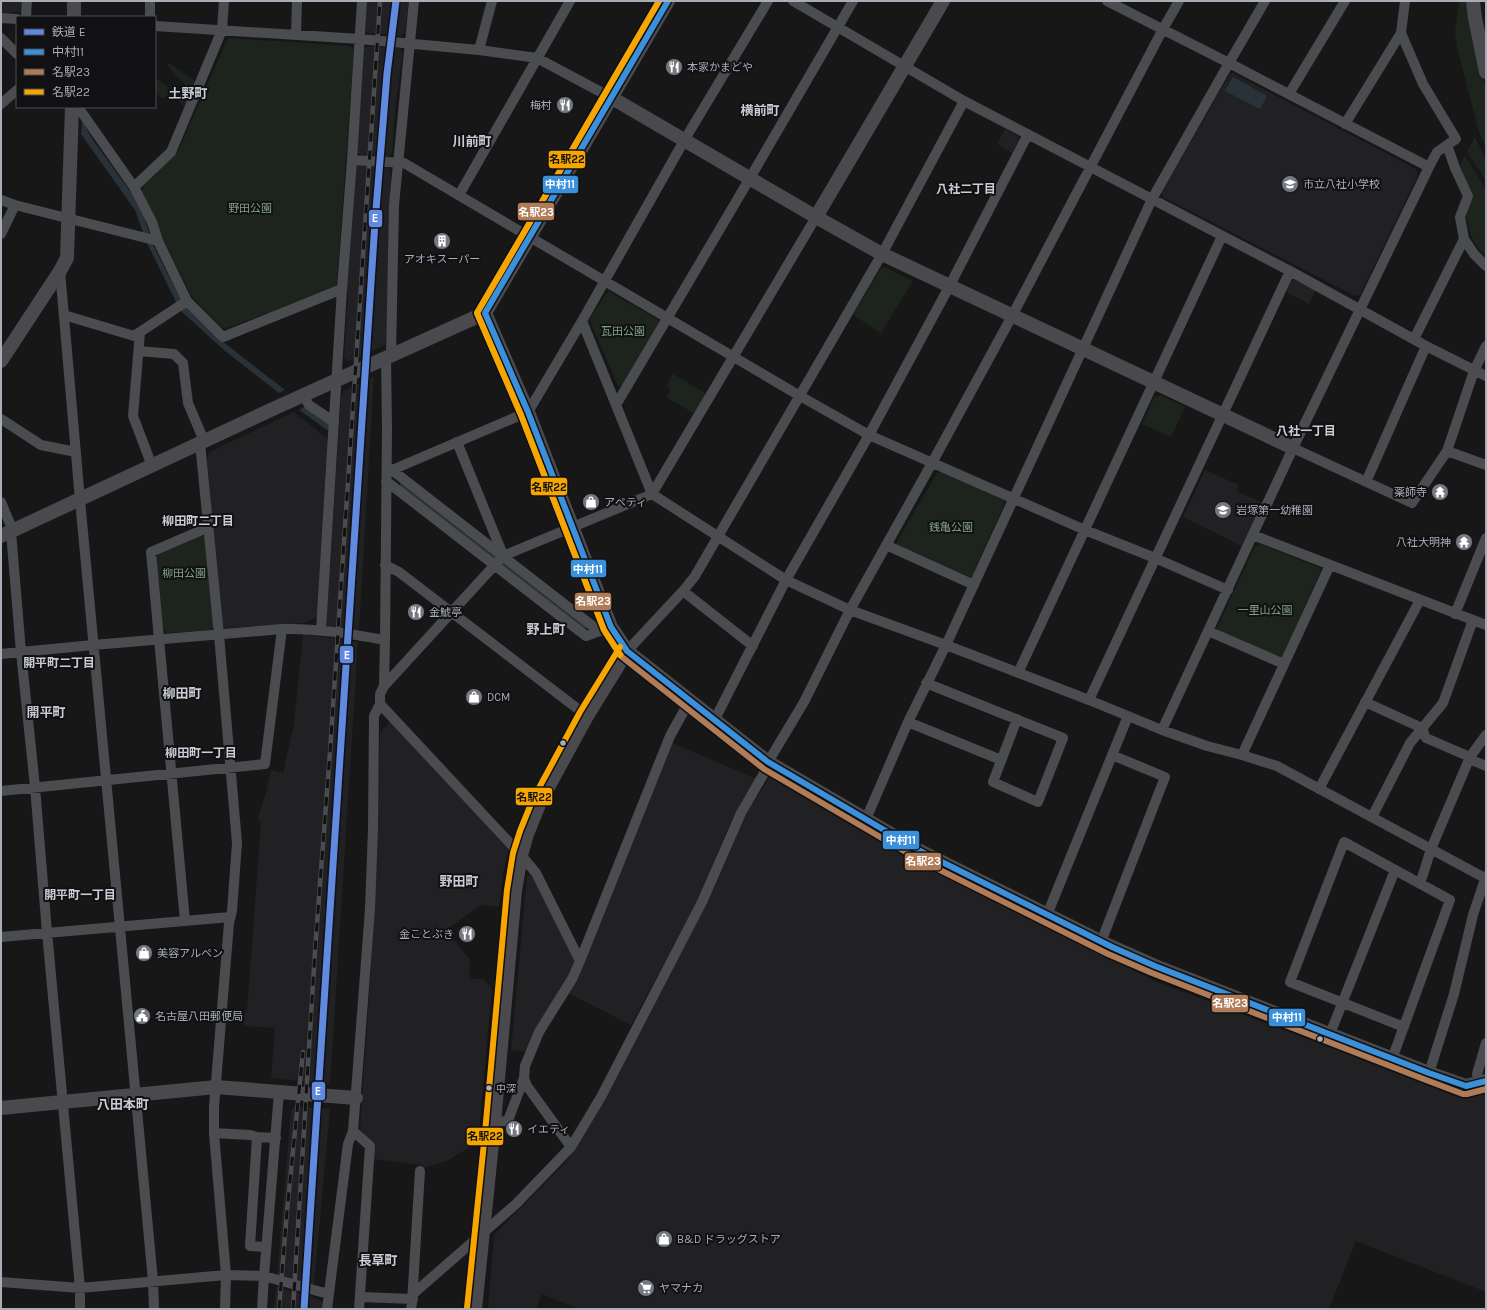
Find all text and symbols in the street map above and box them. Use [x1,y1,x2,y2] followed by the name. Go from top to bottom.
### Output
[16,16,156,108] legend
[52,25,86,39] text: 鉄道 E
[52,45,84,59] text: 中村11
[664,57,684,77] restaurant icon: 本家かまどや
[687,61,753,74] place label: 本家かまどや
[52,65,90,79] text: 名駅23
[52,85,90,99] text: 名駅22
[168,86,208,101] district label: 土野町
[555,95,575,115] restaurant icon: 梅村
[530,99,552,112] place label: 梅村
[740,103,780,118] district label: 横前町
[452,134,492,149] district label: 川前町
[548,150,586,169] line badge: 名駅22
[549,153,585,166] text: 名駅22
[1280,174,1300,194] school or university icon: 市立八社小学校
[542,175,579,194] line badge: 中村11
[545,178,575,191] text: 中村11
[1303,178,1380,191] place label: 市立八社小学校
[936,182,996,196] district label: 八社二丁目
[228,202,272,215] park label: 野田公園
[517,202,555,221] line badge: 名駅23
[518,206,554,219] text: 名駅23
[368,209,383,228] line badge: E
[372,212,378,225] text: E
[432,231,452,251] building icon: アオキスーパー
[404,253,480,266] place label: アオキスーパー
[601,325,645,338] park label: 瓦田公園
[1276,424,1336,438] district label: 八社一丁目
[530,477,568,496] line badge: 名駅22
[531,481,567,494] text: 名駅22
[1430,482,1450,502] temple icon: 薬師寺
[1394,486,1427,499] place label: 薬師寺
[581,492,601,512] shop icon: アペティ
[604,496,647,509] place label: アペティ
[1213,500,1233,520] school or university icon: 岩塚第一幼稚園
[1236,504,1313,517] place label: 岩塚第一幼稚園
[162,514,234,528] district label: 柳田町二丁目
[929,521,973,534] park label: 銭亀公園
[1454,532,1474,552] temple icon: 八社大明神
[1396,536,1451,549] place label: 八社大明神
[570,559,607,578] line badge: 中村11
[573,563,603,576] text: 中村11
[162,567,206,580] park label: 柳田公園
[574,592,612,611] line badge: 名駅23
[575,595,611,608] text: 名駅23
[406,602,426,622] restaurant icon: 金鯱亭
[1238,604,1293,617] park label: 一里山公園
[429,606,462,619] place label: 金鯱亭
[526,622,566,637] district label: 野上町
[339,645,354,664] line badge: E
[344,649,350,662] text: E
[23,656,95,670] district label: 開平町二丁目
[162,686,202,701] district label: 柳田町
[464,687,484,707] shop icon: DCM
[487,691,510,704] place label: DCM
[26,705,66,720] district label: 開平町
[558,738,568,748] unlabelled marker
[165,746,237,760] district label: 柳田町一丁目
[515,787,553,806] line badge: 名駅22
[516,791,552,804] text: 名駅22
[882,830,920,850] line badge: 中村11
[886,834,916,847] text: 中村11
[904,852,942,871] line badge: 名駅23
[905,855,941,868] text: 名駅23
[439,874,479,889] district label: 野田町
[44,888,116,902] district label: 開平町一丁目
[457,924,477,944] restaurant icon: 金ことぶき
[399,928,454,941] place label: 金ことぶき
[134,943,154,963] shop icon: 美容アルペン
[157,947,223,960] place label: 美容アルペン
[1211,994,1249,1013] line badge: 名駅23
[1212,997,1248,1010] text: 名駅23
[132,1006,152,1026] public building icon: 名古屋八田郵便局
[1268,1008,1306,1027] line badge: 中村11
[155,1010,243,1023] place label: 名古屋八田郵便局
[1272,1011,1302,1024] text: 中村11
[1315,1034,1325,1044] unlabelled marker
[311,1081,326,1101] line badge: E
[484,1083,494,1093] marker: 中深
[496,1083,516,1095] place label: 中深
[315,1085,321,1098] text: E
[97,1097,149,1112] district label: 八田本町
[504,1119,524,1139] restaurant icon: イエティ
[527,1123,570,1136] place label: イエティ
[466,1127,504,1146] line badge: 名駅22
[467,1130,503,1143] text: 名駅22
[654,1229,674,1249] shop icon: B&D ドラッグストア
[677,1233,781,1246] place label: B&D ドラッグストア
[358,1253,398,1268] district label: 長草町
[636,1278,656,1298] supermarket icon: ヤマナカ
[659,1282,703,1295] place label: ヤマナカ

